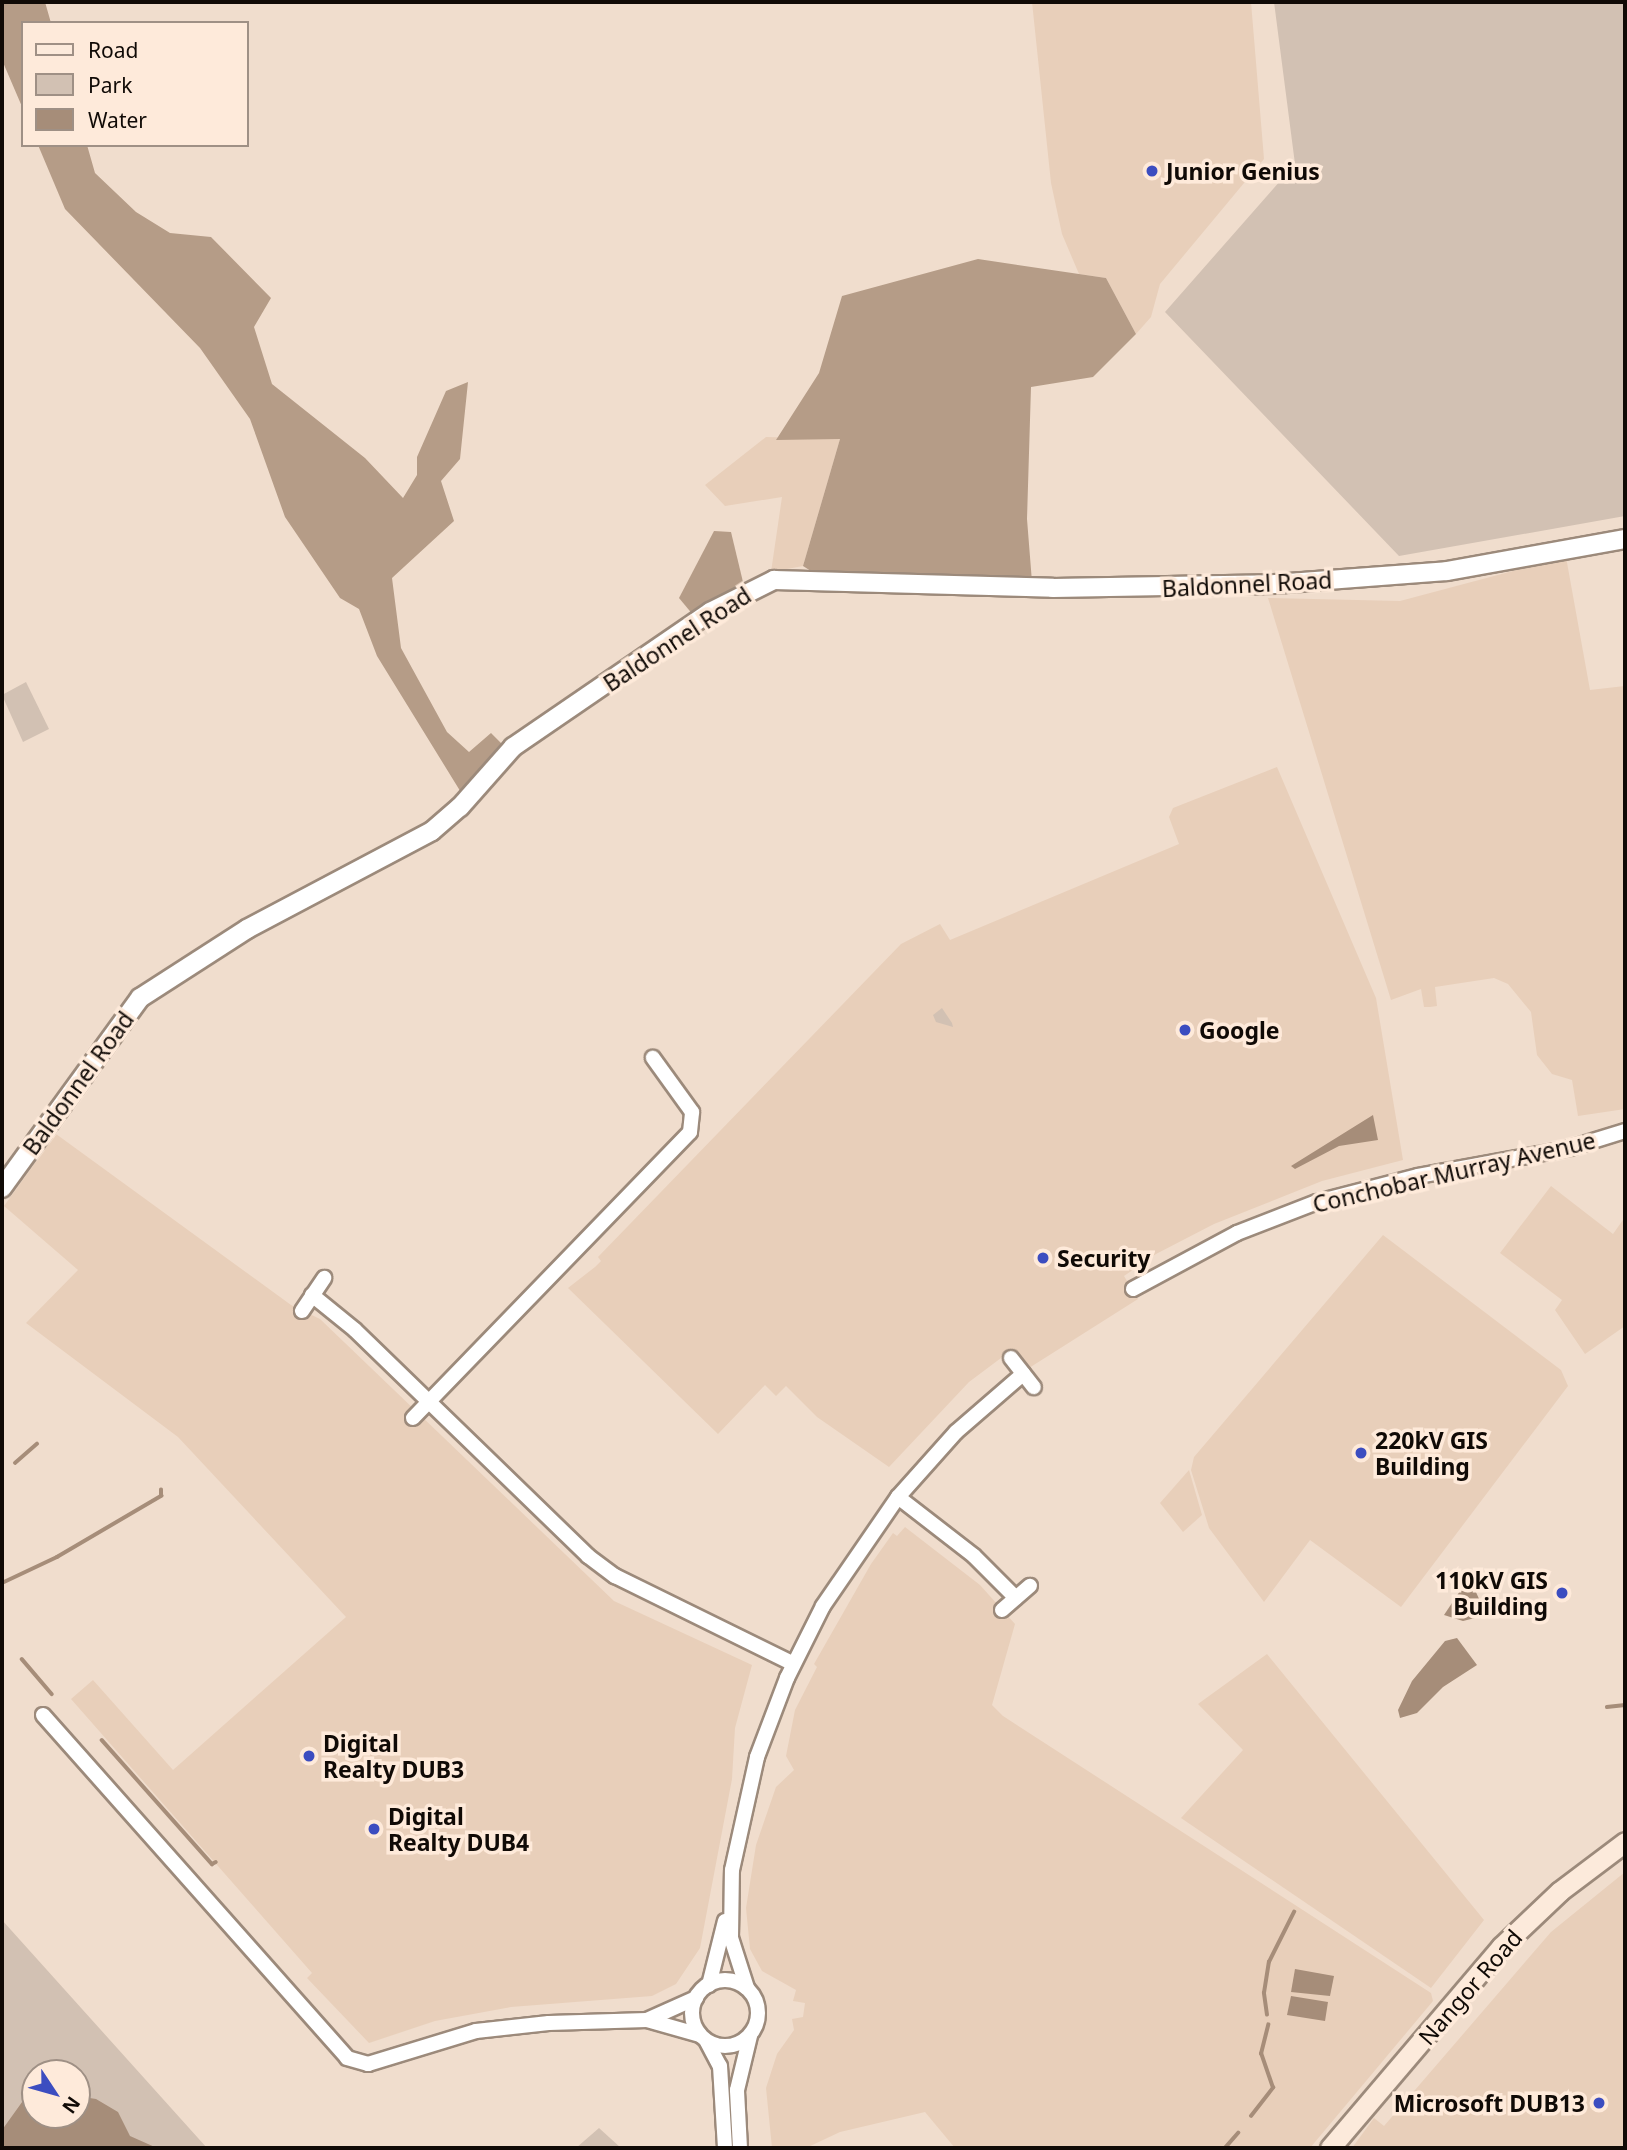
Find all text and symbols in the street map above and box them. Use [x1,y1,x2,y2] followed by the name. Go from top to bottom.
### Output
[21,21,248,147] legend
[88,36,138,64] text: Road
[88,71,132,99] text: Park
[88,106,147,134] text: Water
[1166,157,1320,185] place label: Junior Genius
[1144,163,1160,179] marker: Junior Genius
[1161,566,1333,602] street label: Baldonnel Road
[598,581,756,697] street label: Baldonnel Road
[17,1006,139,1160] street label: Baldonnel Road
[1199,1016,1280,1044] place label: Google
[1177,1022,1193,1038] marker: Google
[1310,1126,1598,1218] street label: Conchobar Murray Avenue
[1057,1244,1150,1272] place label: Security
[1035,1250,1051,1266] marker: Security
[1375,1426,1488,1480] place label: 220kV GIS Building
[1353,1445,1369,1461] marker: 220kV GIS Building
[1435,1566,1548,1620] place label: 110kV GIS Building
[1554,1585,1570,1601] marker: 110kV GIS Building
[323,1729,464,1783] place label: Digital Realty DUB3
[301,1748,317,1764] marker: Digital Realty DUB3
[388,1802,529,1856] place label: Digital Realty DUB4
[366,1821,382,1837] marker: Digital Realty DUB4
[1413,1924,1527,2050] street label: Nangor Road
[21,2059,91,2129] north arrow
[1394,2089,1585,2117] place label: Microsoft DUB13
[56,2091,86,2119] text: N
[1591,2095,1607,2111] marker: Microsoft DUB13

